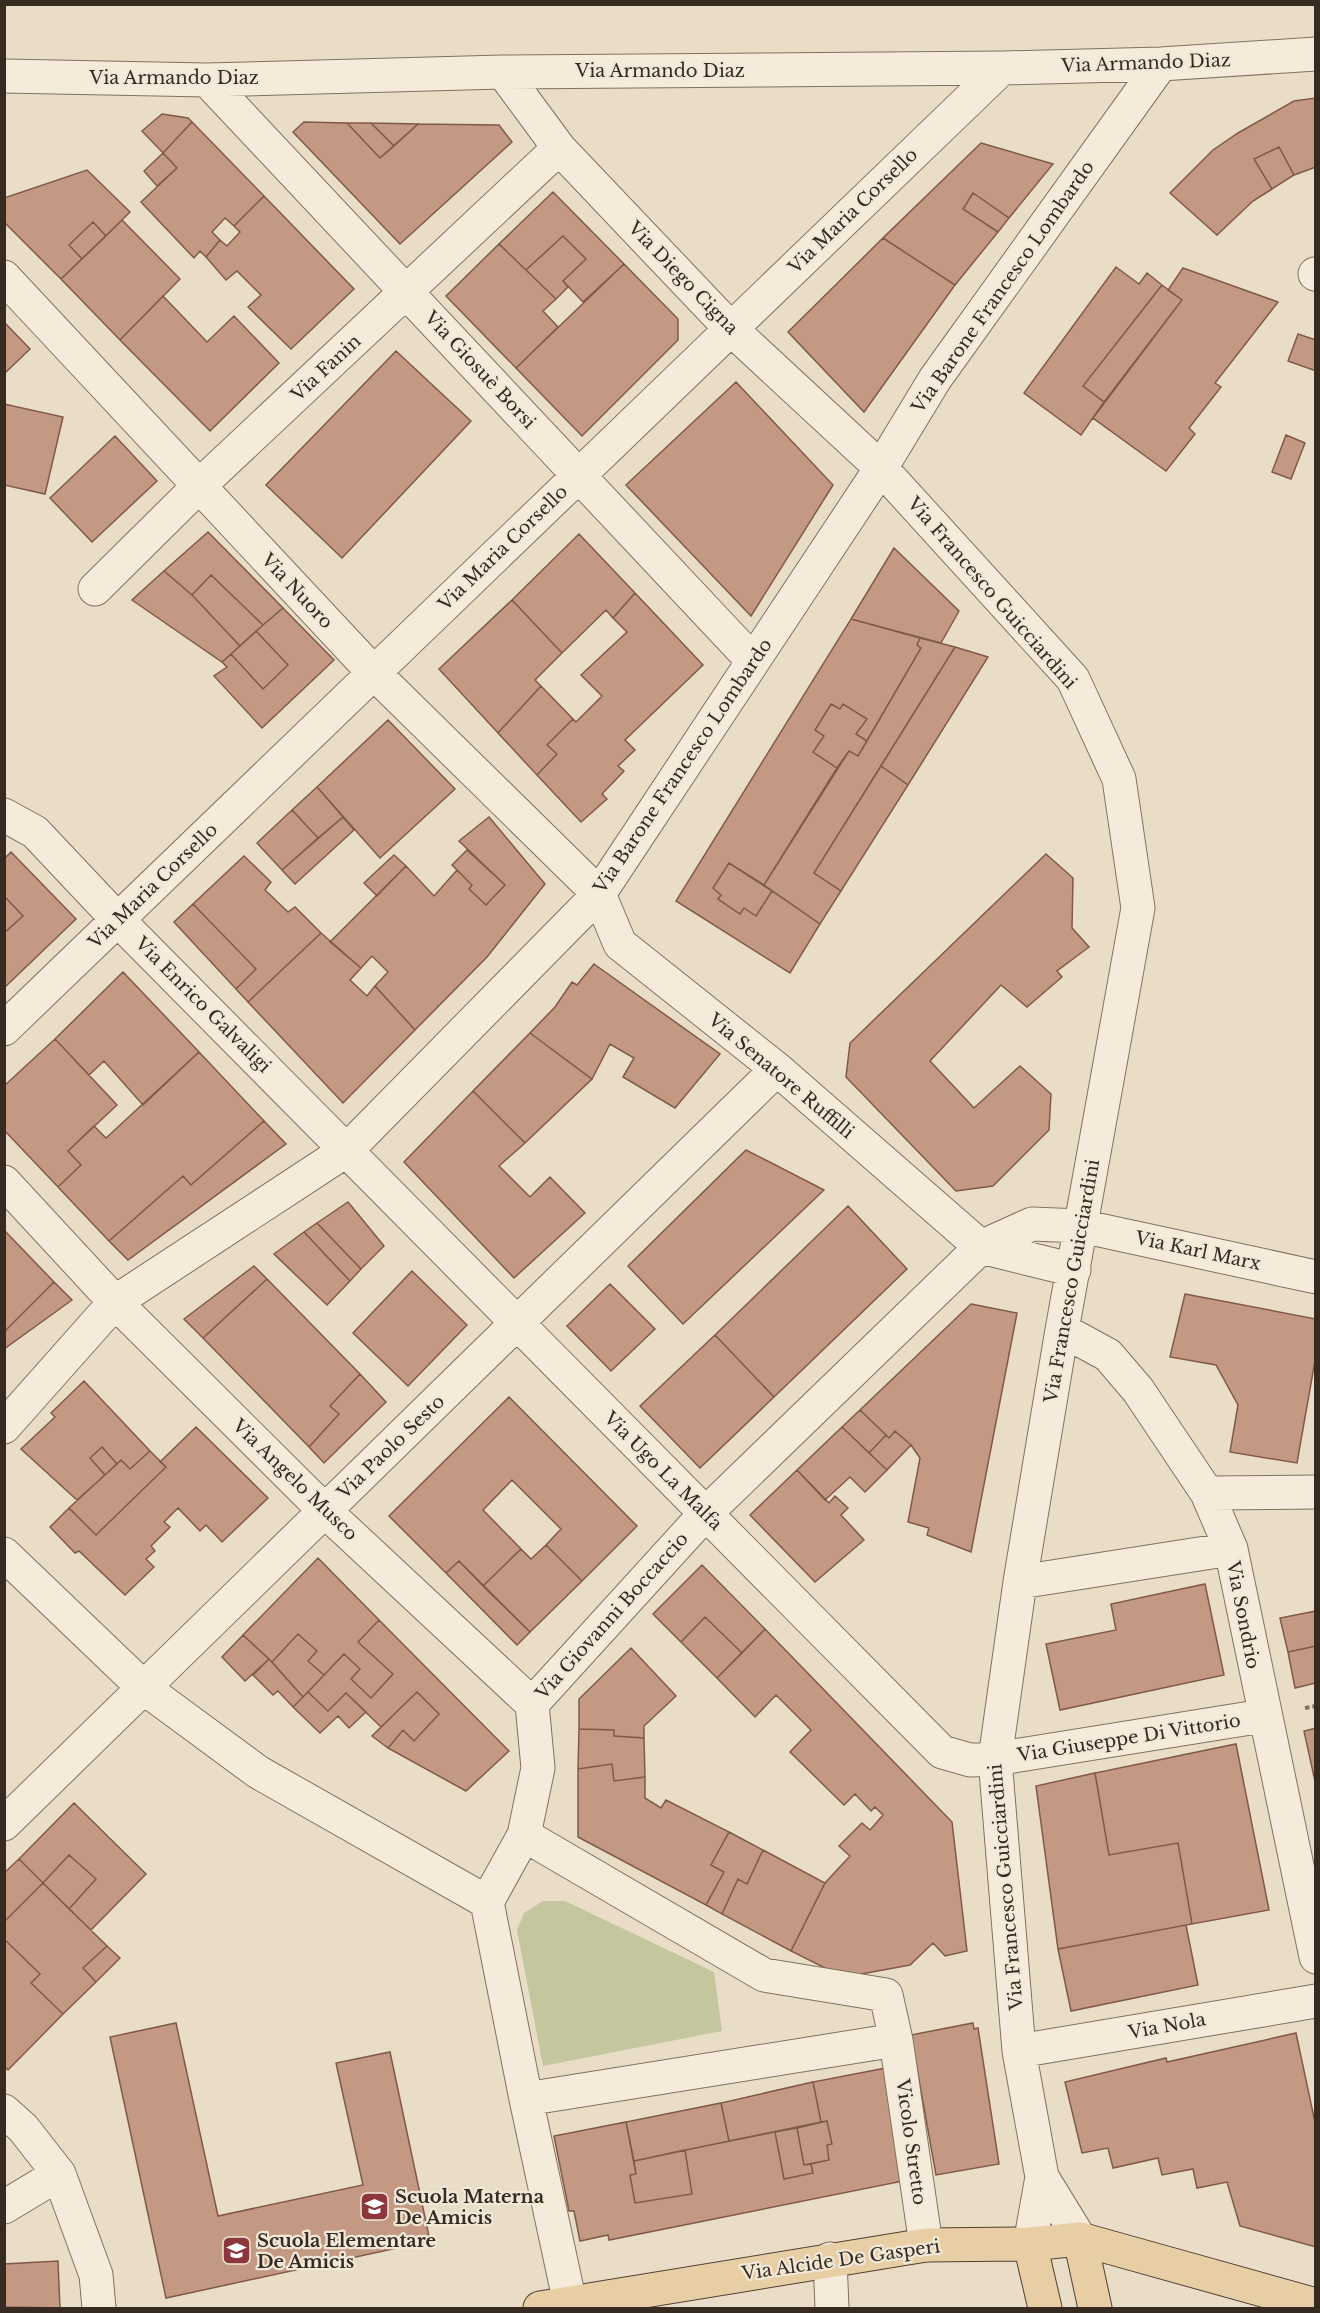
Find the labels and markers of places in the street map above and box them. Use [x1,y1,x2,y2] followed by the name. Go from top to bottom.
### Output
[395,2186,545,2229] place label: Scuola Materna De Amicis
[358,2191,390,2223] school or university icon: Scuola Materna De Amicis
[257,2230,436,2273] place label: Scuola Elementare De Amicis
[220,2235,252,2267] school or university icon: Scuola Elementare De Amicis

